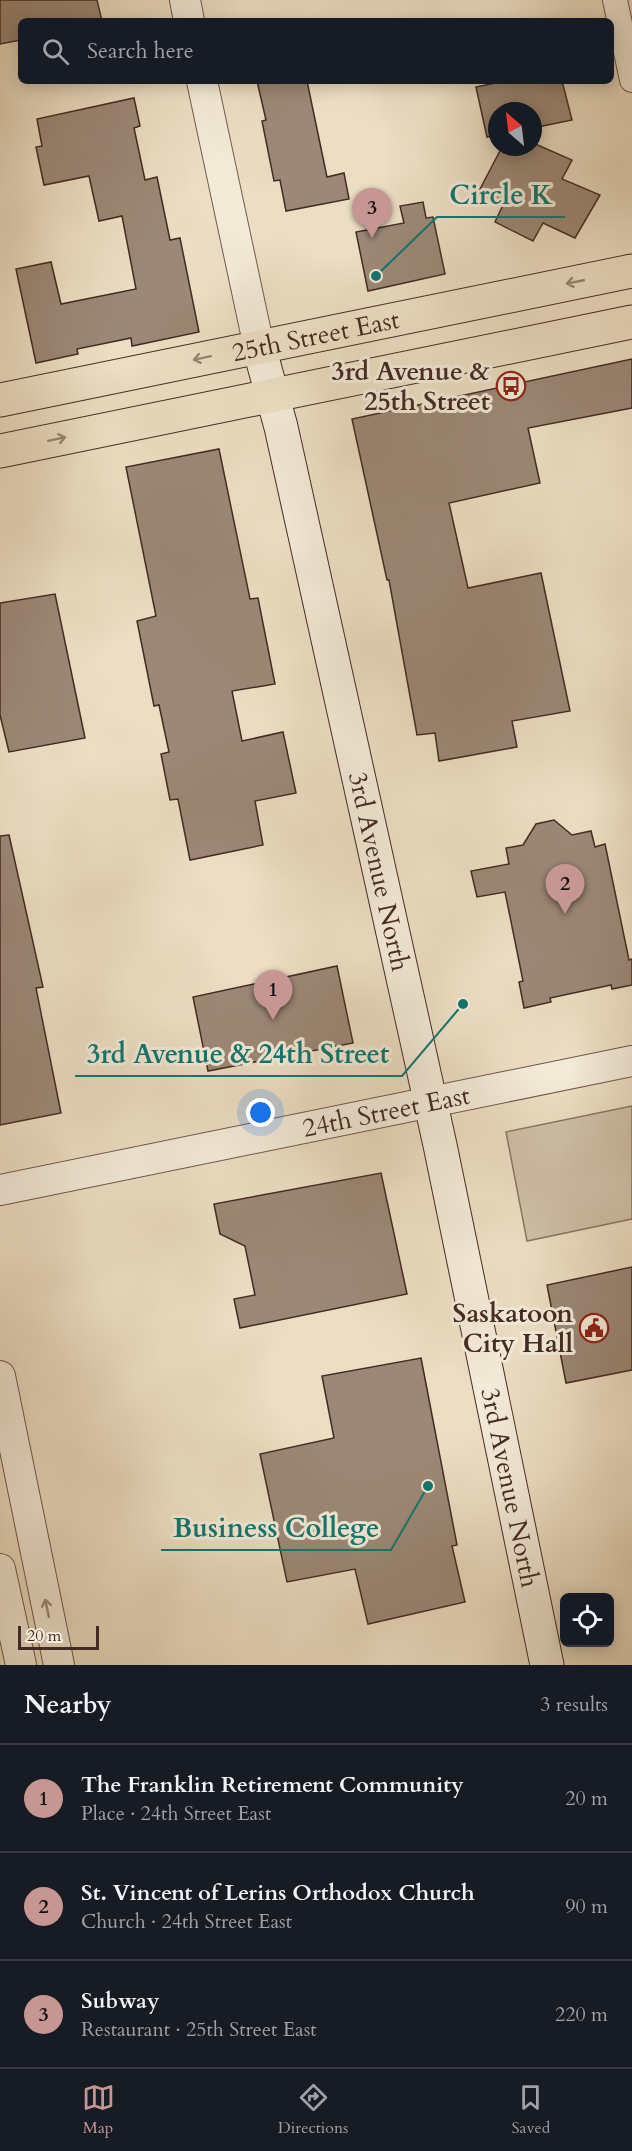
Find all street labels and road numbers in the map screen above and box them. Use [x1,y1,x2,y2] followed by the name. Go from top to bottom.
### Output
[229,302,402,370] street label: 25th Street East
[340,768,418,974] street label: 3rd Avenue North
[299,1078,473,1146] street label: 24th Street East
[472,1385,548,1591] street label: 3rd Avenue North

